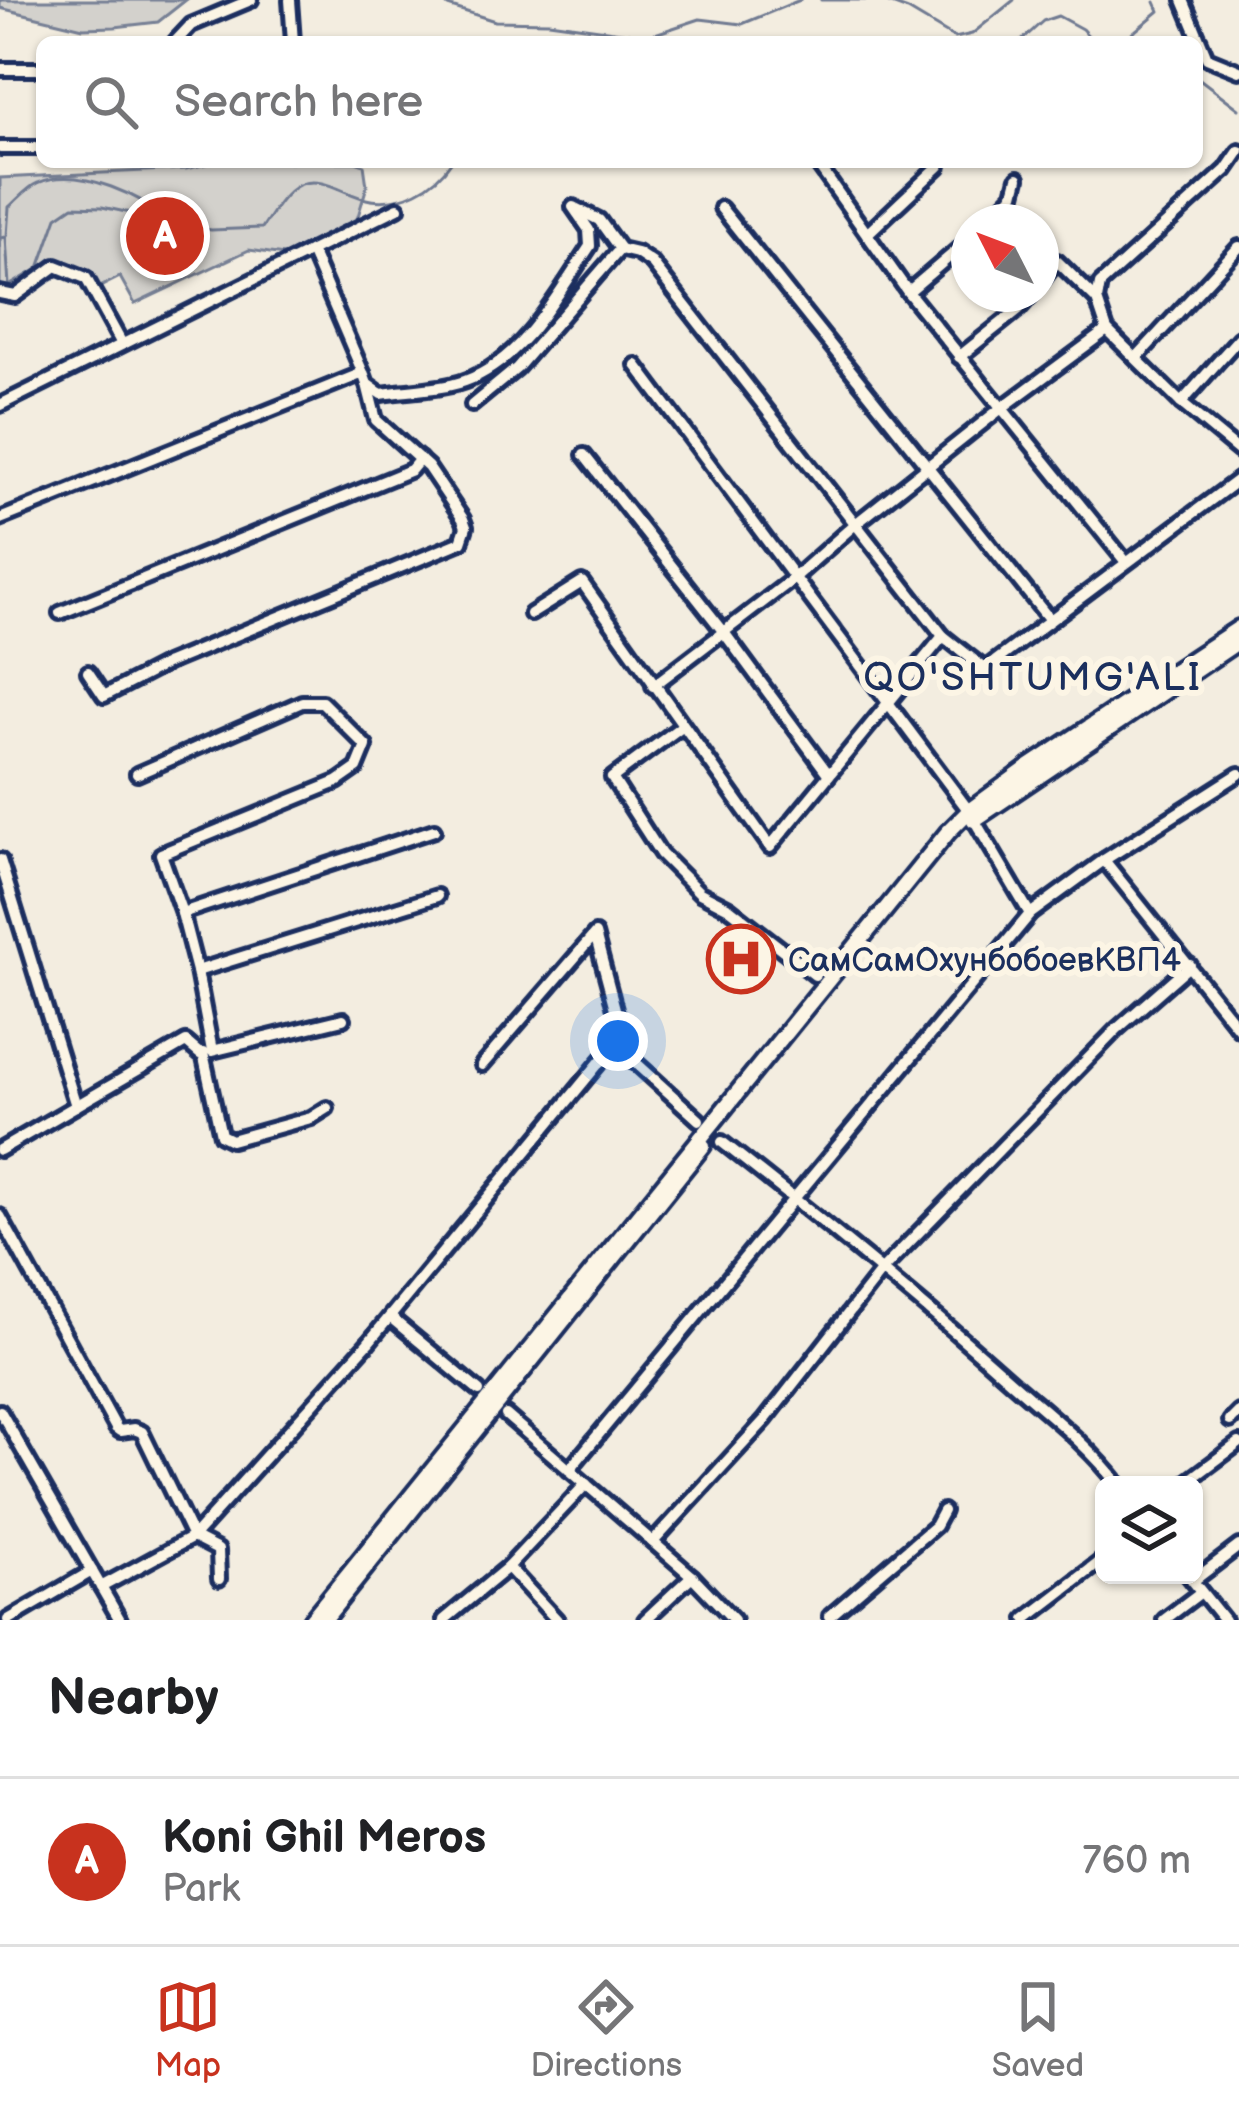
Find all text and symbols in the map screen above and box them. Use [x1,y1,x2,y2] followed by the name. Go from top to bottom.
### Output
[36,36,1203,168] search box
[78,69,144,135] icon: search
[174,75,423,130] text: Search here
[126,191,204,281] pin: A
[951,204,1059,312] north arrow
[863,655,1203,702] district label: QO'SHTUMG'ALI
[706,924,776,994] hospital icon: СамСамОхунбобоевКВП4
[788,941,1181,981] place label: СамСамОхунбобоевКВП4
[588,1011,648,1071] your location
[1095,1476,1203,1584] map controls
[1095,1476,1203,1584] button: layers
[48,1668,219,1729] text: Nearby
[162,1811,486,1866] text: Koni Ghil Meros
[75,1838,99,1885] text: A
[1082,1838,1191,1885] text: 760 m
[162,1866,240,1913] text: Park
[155,1974,221,2086] tab: Map
[530,1974,682,2086] tab: Directions
[992,1974,1084,2086] tab: Saved

